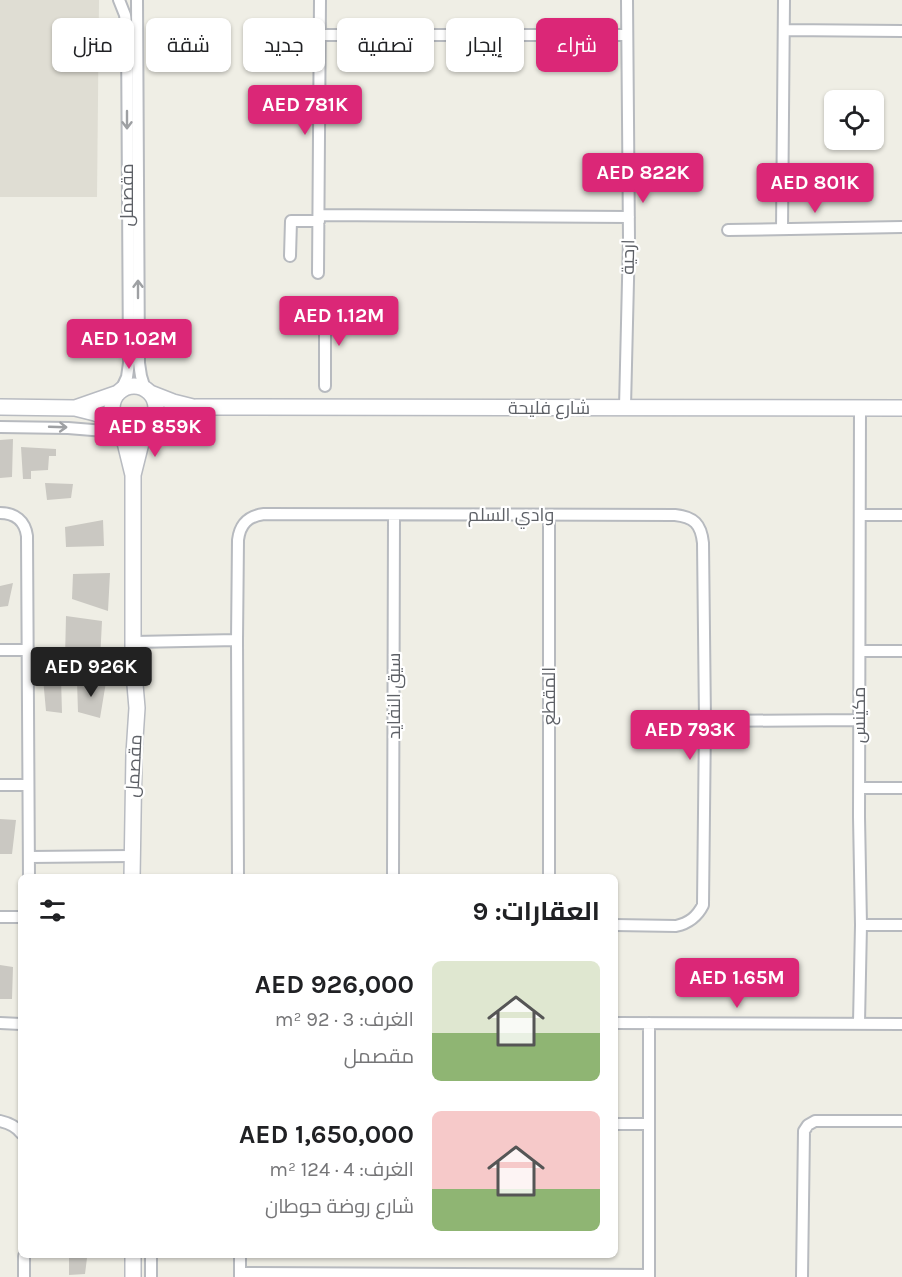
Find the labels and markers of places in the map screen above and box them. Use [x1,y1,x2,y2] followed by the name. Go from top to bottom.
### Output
[243,85,367,136] pin: AED 781K
[581,153,705,204] pin: AED 822K
[753,163,877,214] pin: AED 801K
[270,296,408,347] pin: AED 1.12M
[60,319,198,370] pin: AED 1.02M
[93,407,217,458] pin: AED 859K
[29,647,153,698] pin: AED 926K
[628,710,752,761] pin: AED 793K
[668,958,806,1009] pin: AED 1.65M

